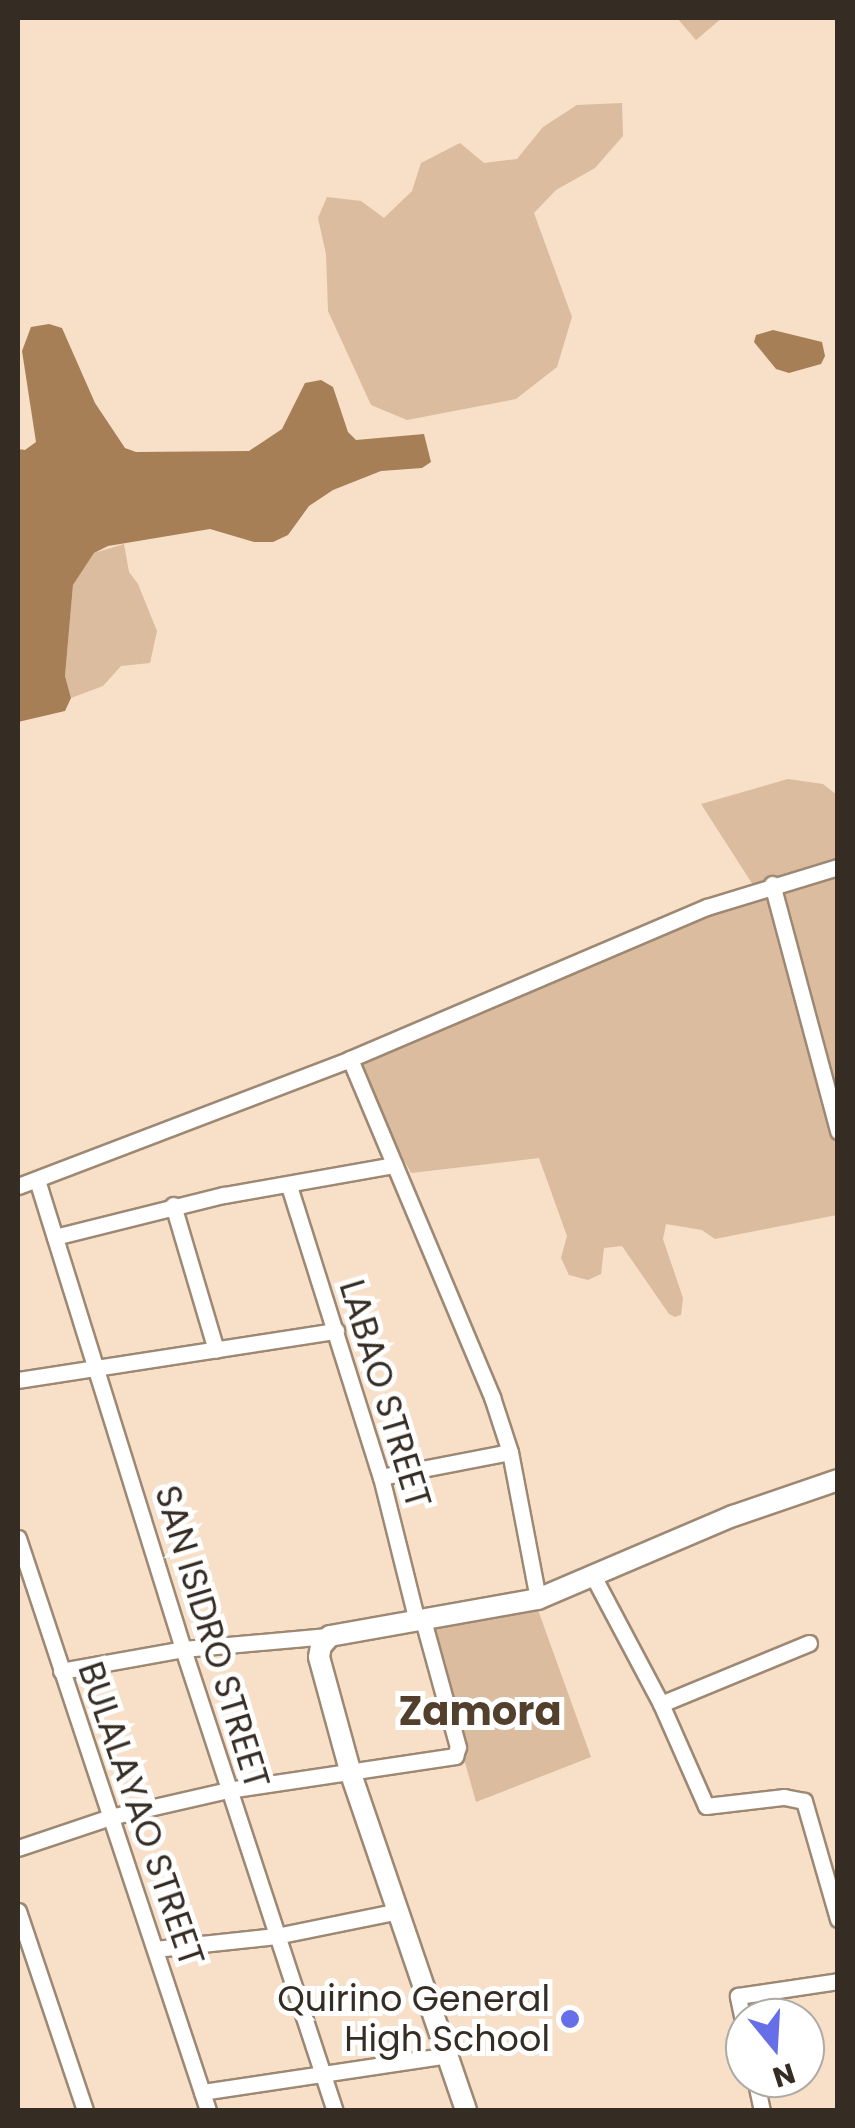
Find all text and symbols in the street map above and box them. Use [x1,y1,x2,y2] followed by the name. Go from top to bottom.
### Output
[330,1275,440,1513] street label: LABAO STREET
[146,1481,278,1793] street label: SAN ISIDRO STREET
[69,1656,213,1972] street label: BULALAYAO STREET
[398,1687,562,1735] district label: Zamora
[277,1978,550,2060] place label: Quirino General High School
[725,1998,825,2098] north arrow
[559,2008,581,2030] marker: Quirino General High School
[768,2053,800,2097] text: N

